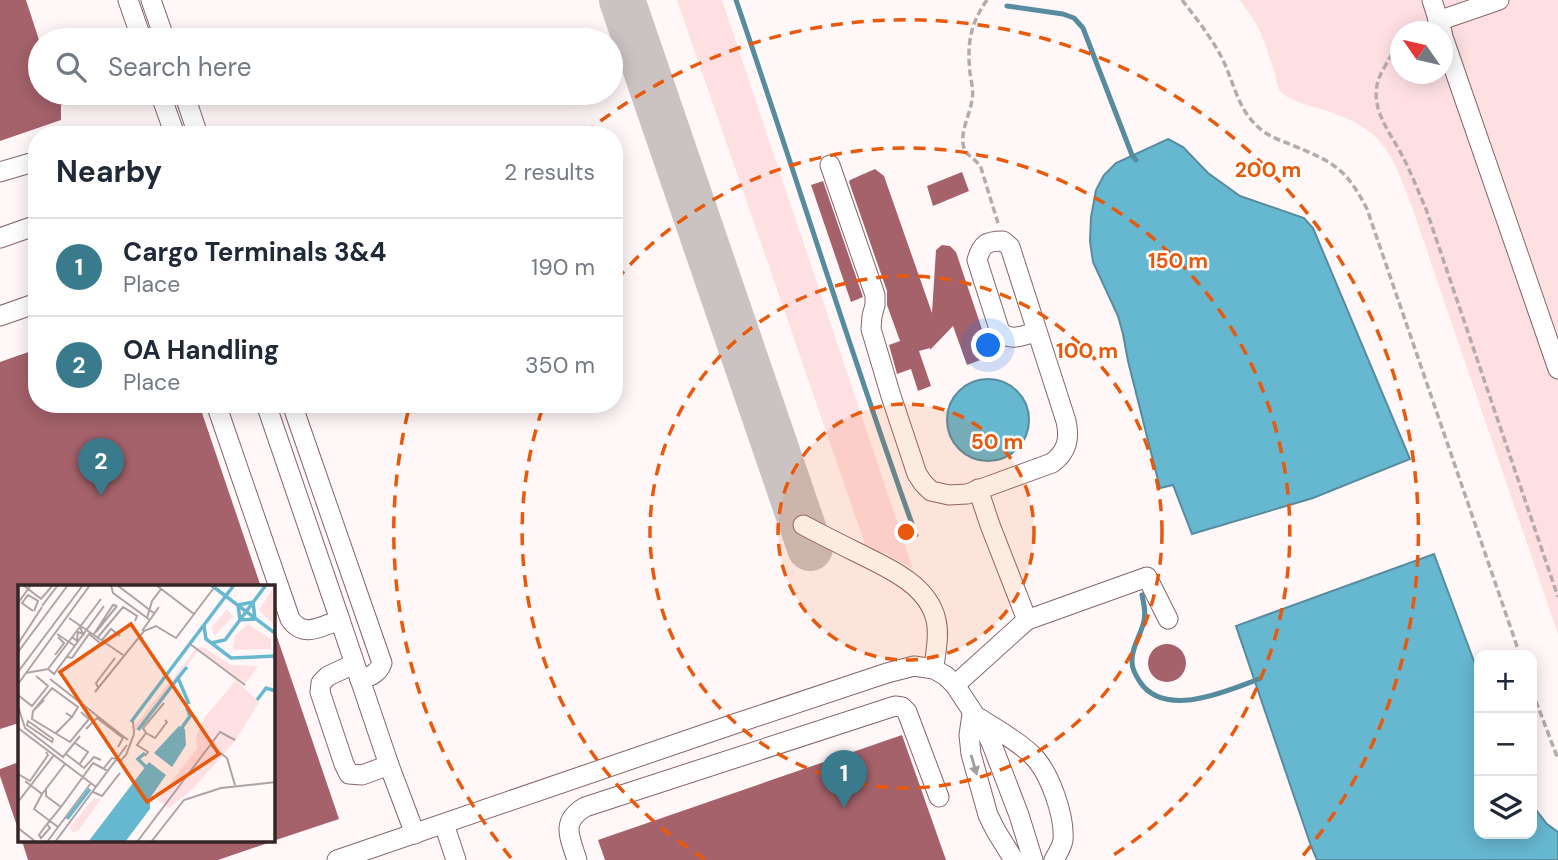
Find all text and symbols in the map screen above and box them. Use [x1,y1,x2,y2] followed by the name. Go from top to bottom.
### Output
[1390,21,1453,84] north arrow
[28,28,623,105] search box
[52,48,90,86] icon: search
[108,50,251,84] text: Search here
[56,152,162,191] text: Nearby
[1235,156,1301,184] text: 200 m
[504,157,595,187] text: 2 results
[123,235,386,269] text: Cargo Terminals 3&4
[1148,247,1208,275] text: 150 m
[75,252,83,282] text: 1
[531,252,595,282] text: 190 m
[123,269,180,299] text: Place
[971,328,1005,362] your location
[123,333,279,367] text: OA Handling
[1056,337,1118,365] text: 100 m
[72,350,86,380] text: 2
[525,350,595,380] text: 350 m
[123,367,180,397] text: Place
[971,428,1023,456] text: 50 m
[78,438,124,496] pin: 2
[894,520,918,544] centre of rings
[18,585,275,842] inset map
[1474,650,1537,839] map controls
[1474,650,1537,713] button: +
[1474,713,1537,776] button: −
[821,750,867,808] pin: 1
[969,754,980,776] one-way arrow
[1474,776,1537,839] button: layers

